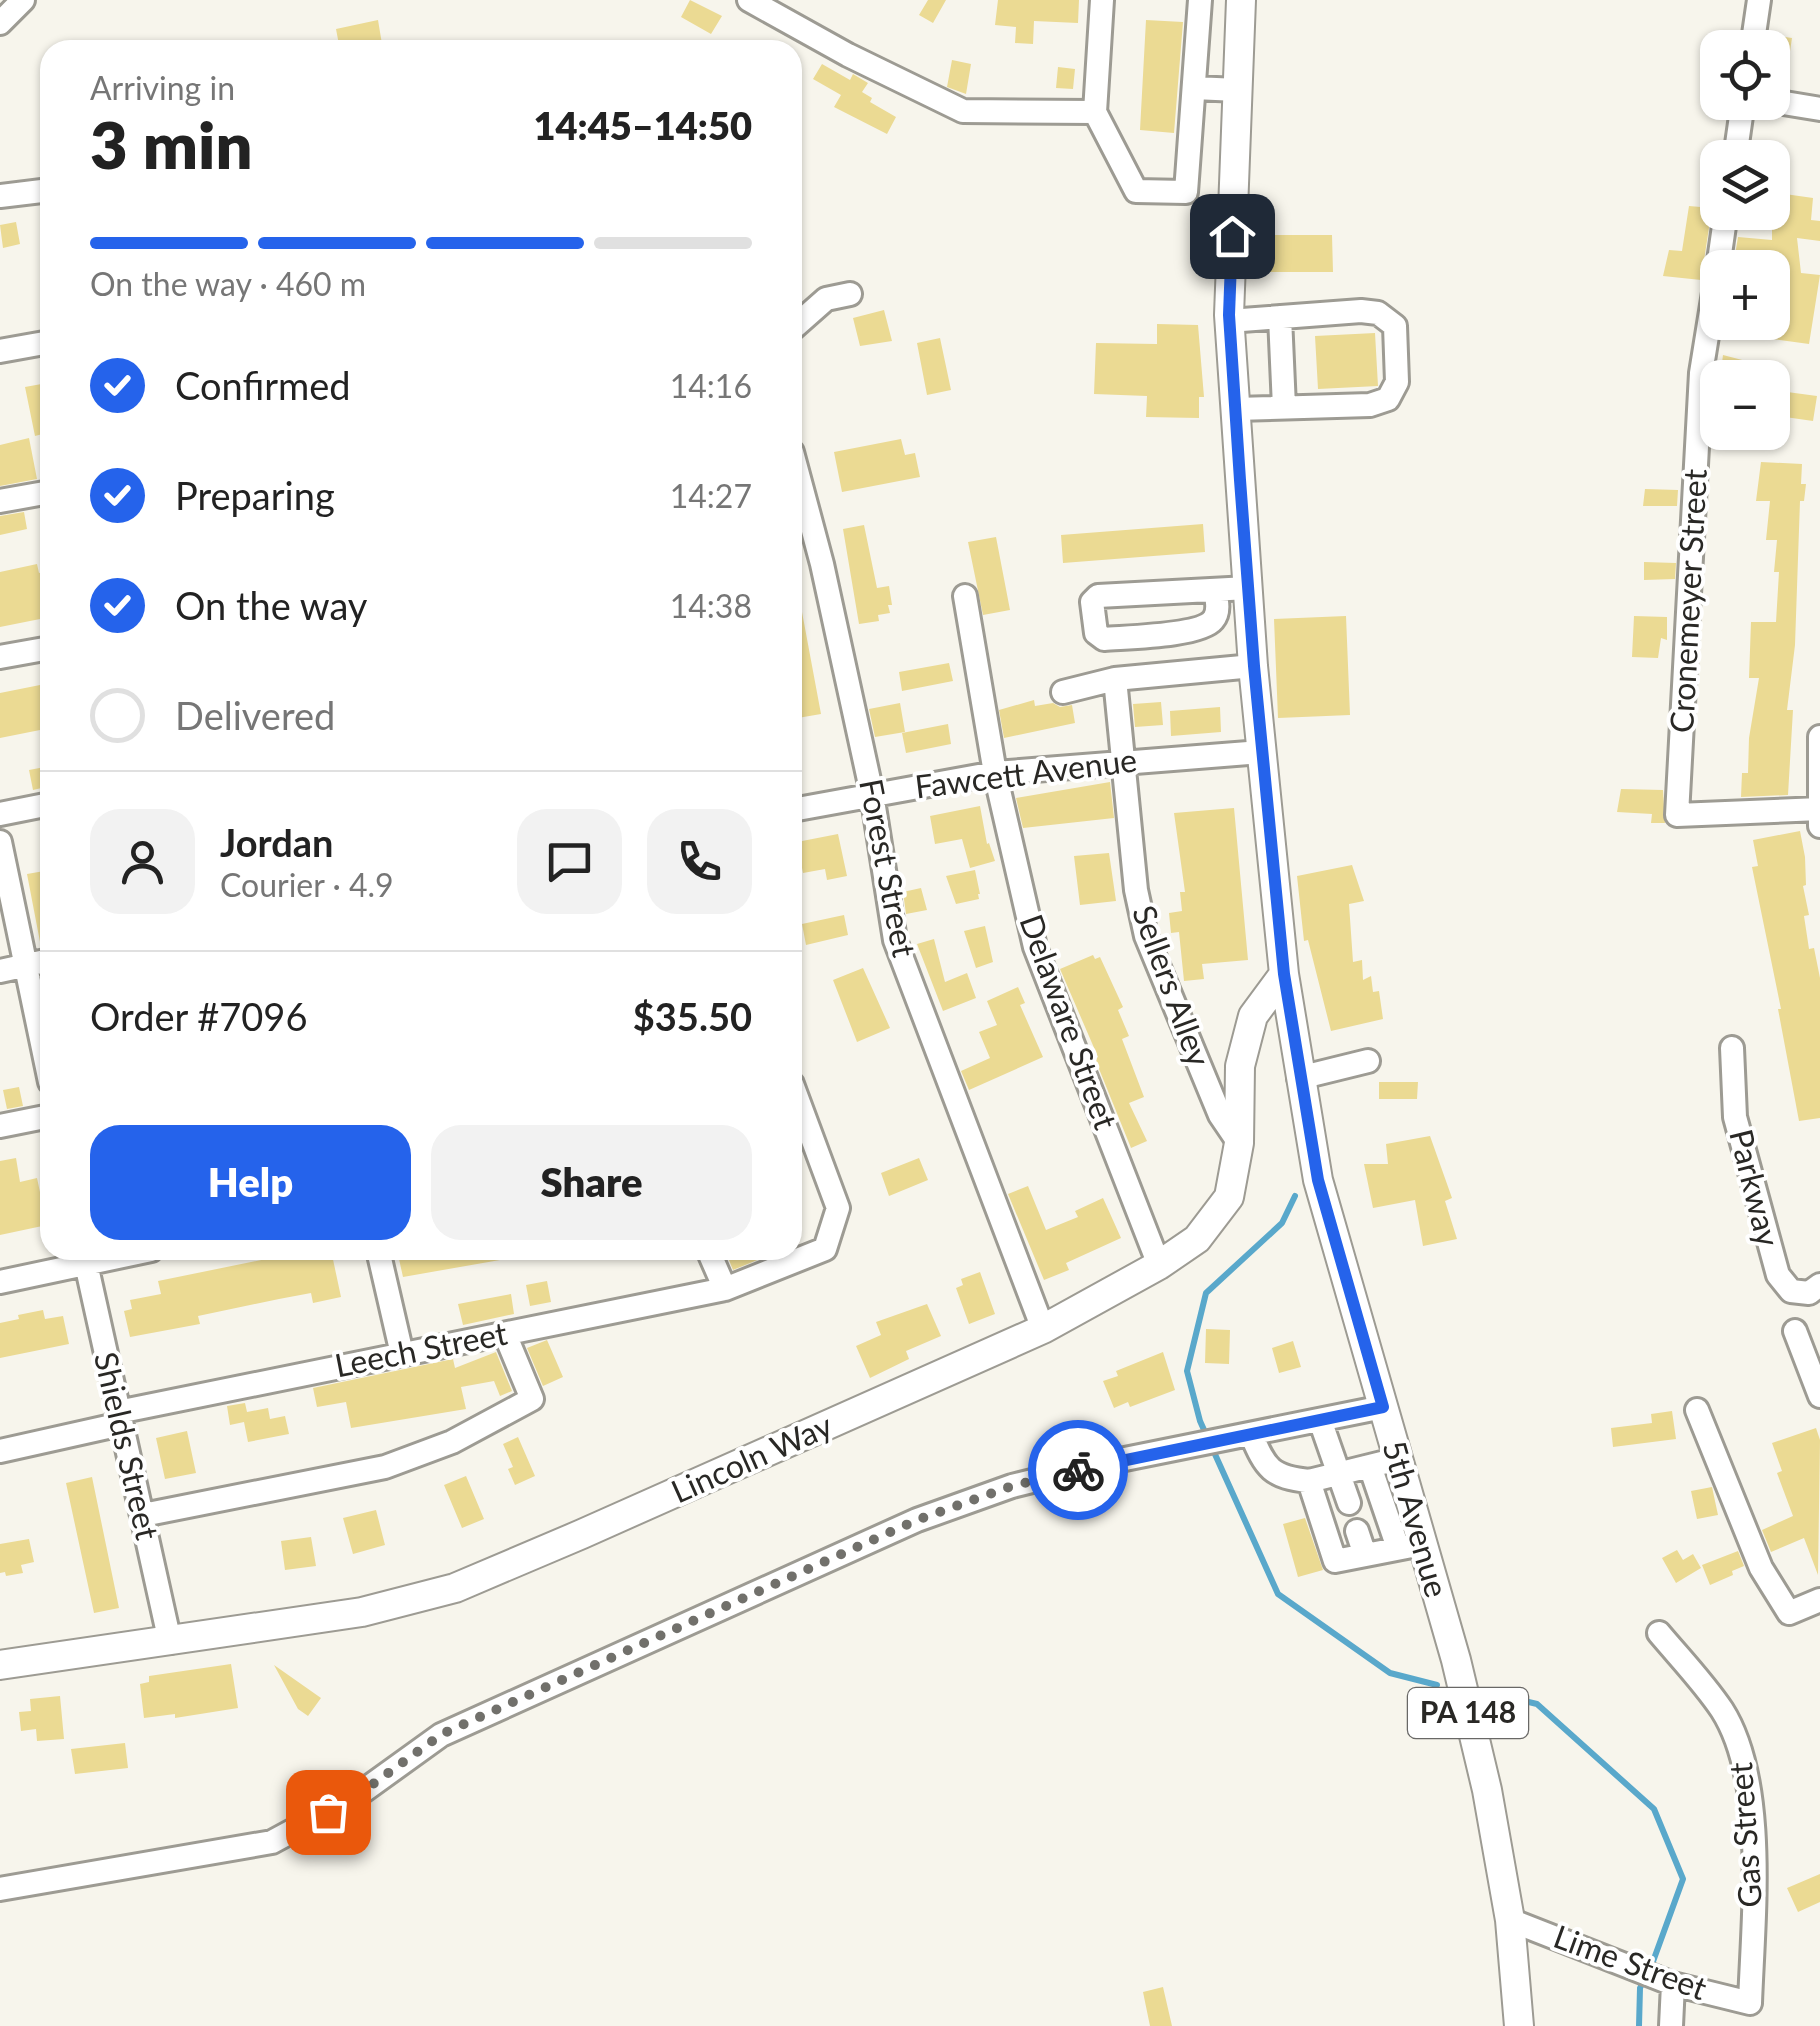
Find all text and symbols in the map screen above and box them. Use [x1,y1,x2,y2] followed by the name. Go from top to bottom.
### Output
[1700,30,1790,450] map controls
[1700,30,1790,120] button: locate
[90,68,235,107] text: Arriving in
[533,102,752,148] text: 14:45–14:50
[90,105,252,183] text: 3 min
[1700,140,1790,230] button: layers
[1190,194,1275,279] pin
[1205,209,1260,264] icon: home
[1700,250,1790,340] button: +
[90,264,366,303] text: On the way · 460 m
[90,358,145,413] icon: check
[1700,360,1790,450] button: −
[175,362,351,408] text: Confirmed
[670,366,752,405] text: 14:16
[1661,467,1714,734] street label: Cronemeyer Street
[90,468,145,523] icon: check
[175,472,335,518] text: Preparing
[670,476,752,515] text: 14:27
[90,578,145,633] icon: check
[175,582,367,628] text: On the way
[670,586,752,625] text: 14:38
[175,692,335,738] text: Delivered
[913,740,1139,805] street label: Fawcett Avenue
[852,775,925,961] street label: Forest Street
[90,809,195,914] button: person
[517,809,622,914] button: chat
[647,809,752,914] button: phone
[220,819,333,865] text: Jordan
[220,865,394,904] text: Courier · 4.9
[1125,900,1220,1072] street label: Sellers Alley
[1013,909,1126,1135] street label: Delaware Street
[90,993,307,1039] text: Order #7096
[633,993,752,1039] text: $35.50
[90,1125,411,1240] button: Help
[431,1125,752,1240] button: Share
[1722,1125,1789,1251] street label: Parkway
[331,1313,511,1384] street label: Leech Street
[87,1348,168,1544] street label: Shields Street
[665,1405,838,1510] street label: Lincoln Way
[1028,1420,1128,1520] courier
[1376,1436,1457,1601] street label: 5th Avenue
[1051,1443,1106,1498] icon: bike
[1408,1688,1528,1738] road number: PA 148
[1720,1761,1769,1909] street label: Gas Street
[286,1770,371,1855] pin
[301,1785,356,1840] icon: bag
[1549,1916,1713,2007] street label: Lime Street

